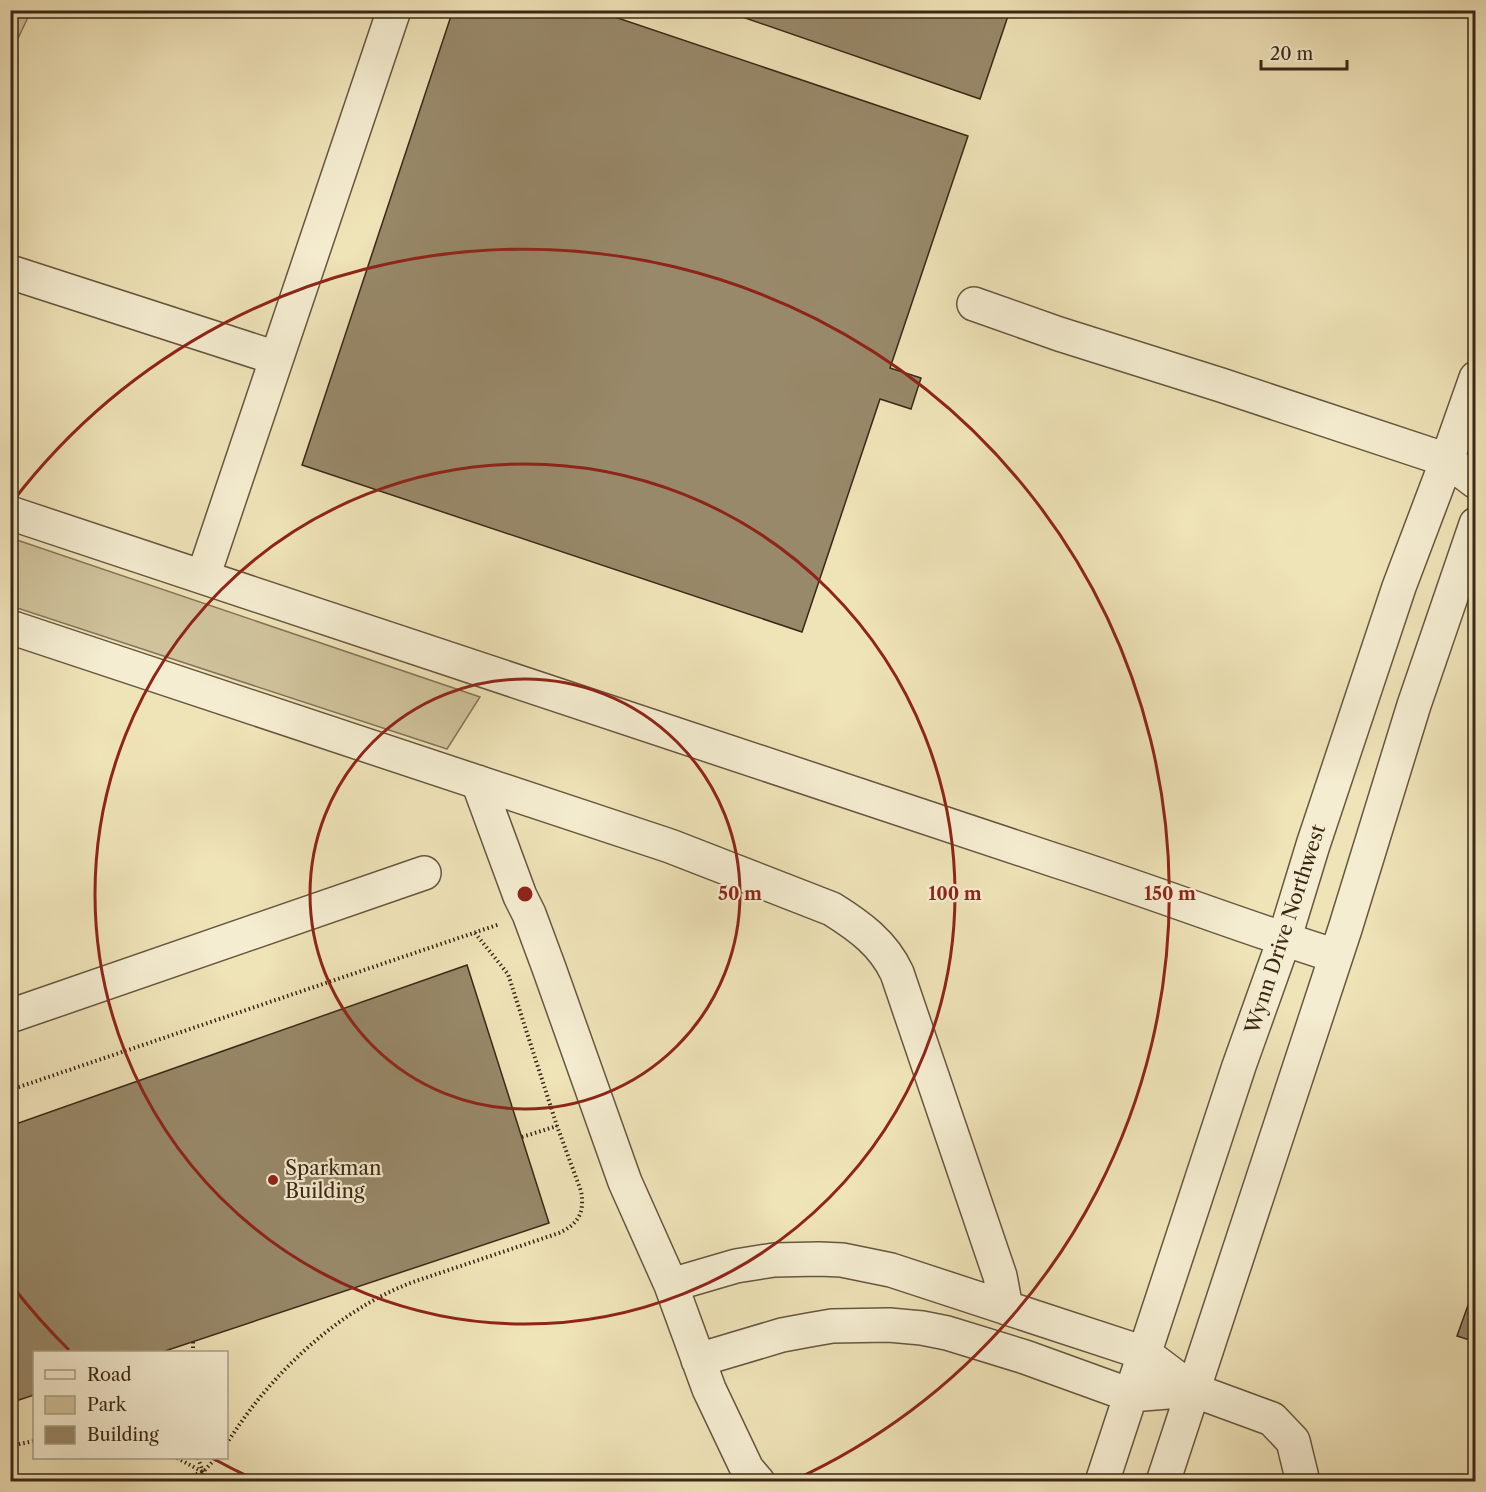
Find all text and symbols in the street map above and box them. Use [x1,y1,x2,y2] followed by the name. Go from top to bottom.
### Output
[1261,33,1346,71] scale bar
[1270,43,1314,65] text: 20 m
[1240,821,1330,1037] street label: Wynn Drive Northwest
[718,883,762,905] text: 50 m
[928,883,982,905] text: 100 m
[1144,883,1196,905] text: 150 m
[515,884,535,904] centre of rings
[285,1156,382,1203] place label: Sparkman Building
[266,1173,280,1187] marker: Sparkman Building
[33,1351,228,1459] legend
[87,1364,132,1386] text: Road
[87,1394,128,1416] text: Park
[87,1424,159,1446] text: Building

